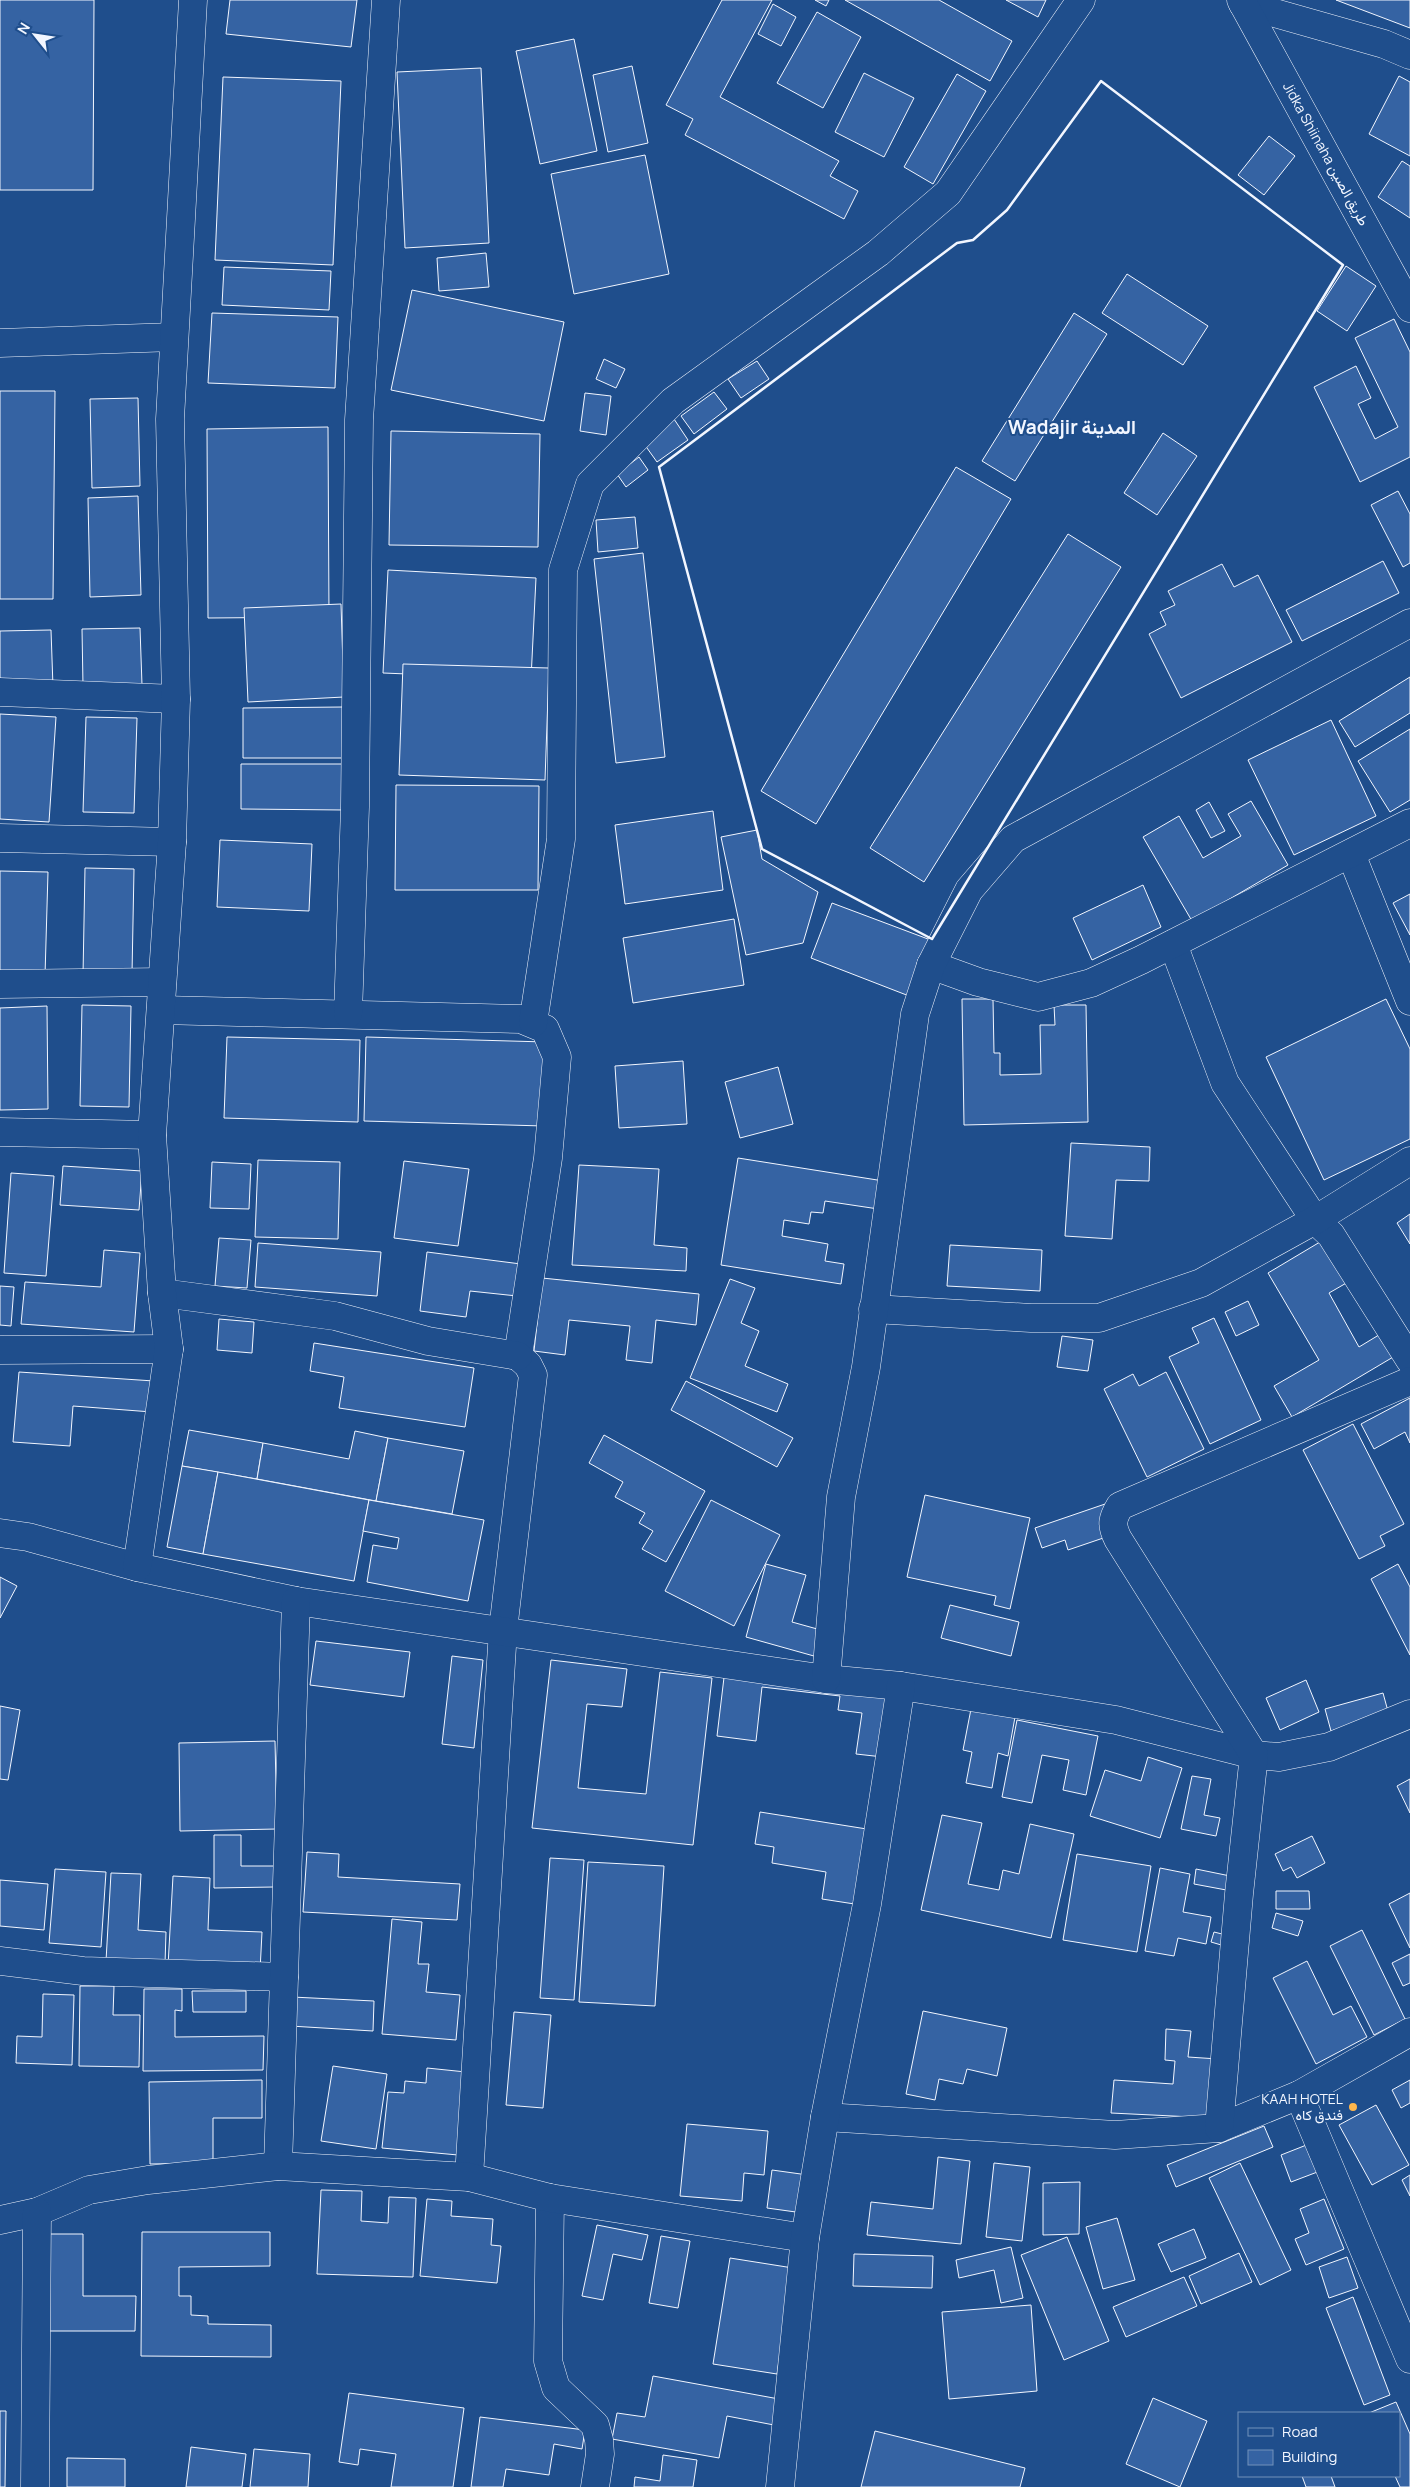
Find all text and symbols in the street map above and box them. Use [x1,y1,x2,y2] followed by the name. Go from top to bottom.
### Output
[10,10,60,60] north arrow
[13,19,34,37] text: N
[1279,79,1374,229] street label: Jidka Shiinaha طريق الصين
[1008,414,1136,440] district label: Wadajir المدينة
[1261,2089,1343,2124] place label: KAAH HOTEL فندق كاه
[1347,2101,1359,2113] marker: KAAH HOTEL فندق كاه
[1238,2412,1400,2477] legend
[1282,2421,1318,2442] text: Road
[1282,2446,1337,2467] text: Building

